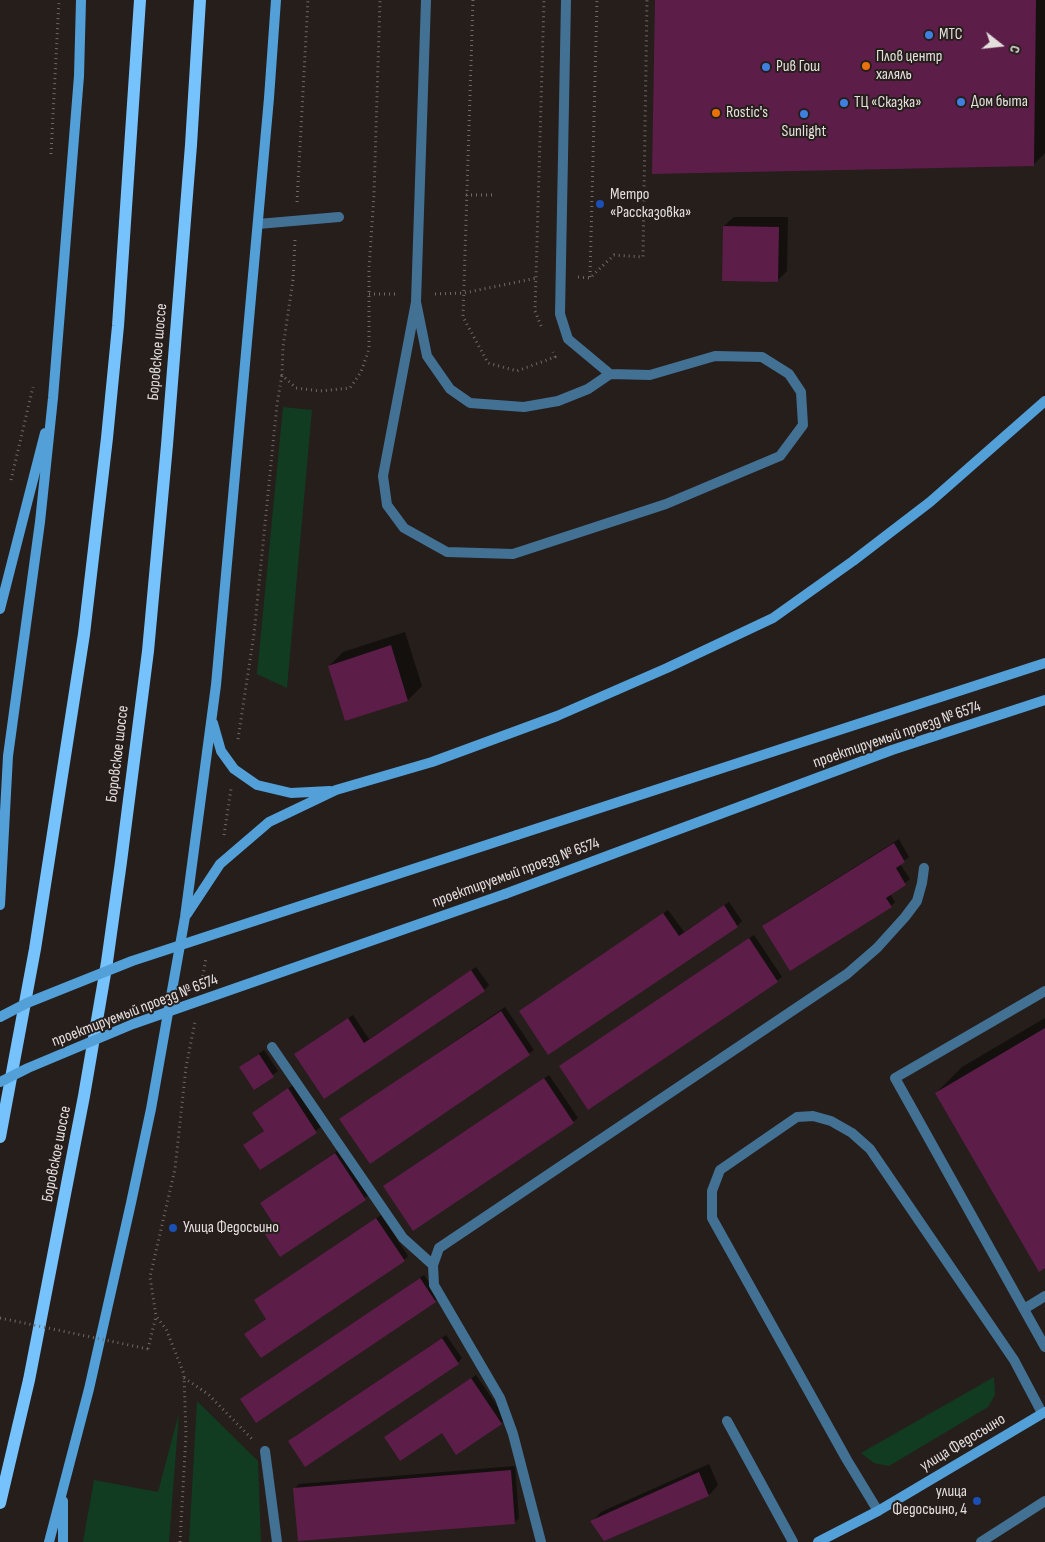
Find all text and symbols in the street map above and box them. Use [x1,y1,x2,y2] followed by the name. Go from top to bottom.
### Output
[975,20,1025,70] north arrow
[939,25,962,45] place label: МТС
[923,29,935,41] marker: МТС
[1006,43,1024,55] text: С
[876,47,942,85] place label: Плов центр халяль
[776,57,820,77] place label: Рив Гош
[860,60,872,72] marker: Плов центр халяль
[760,61,772,73] marker: Рив Гош
[971,92,1028,112] place label: Дом быта
[854,93,921,113] place label: ТЦ «Сказка»
[955,96,967,108] marker: Дом быта
[838,97,850,109] marker: ТЦ «Сказка»
[726,103,768,123] place label: Rostic's
[710,107,722,119] marker: Rostic's
[798,108,810,120] marker: Sunlight
[782,122,826,142] place label: Sunlight
[610,185,691,223] place label: Метро «Рассказовка»
[594,198,606,210] marker: Метро «Рассказовка»
[144,303,172,401] street label: Боровское шоссе
[811,697,983,773] street label: проектируемый проезд № 6574
[103,705,133,803] street label: Боровское шоссе
[430,834,602,912] street label: проектируемый проезд № 6574
[49,970,221,1052] street label: проектируемый проезд № 6574
[38,1104,76,1204] street label: Боровское шоссе
[183,1218,279,1238] place label: Улица Федосьино
[167,1222,179,1234] marker: Улица Федосьино
[917,1410,1009,1476] street label: улица Федосьино
[892,1482,967,1520] place label: улица Федосьино, 4
[971,1495,983,1507] marker: улица Федосьино, 4

